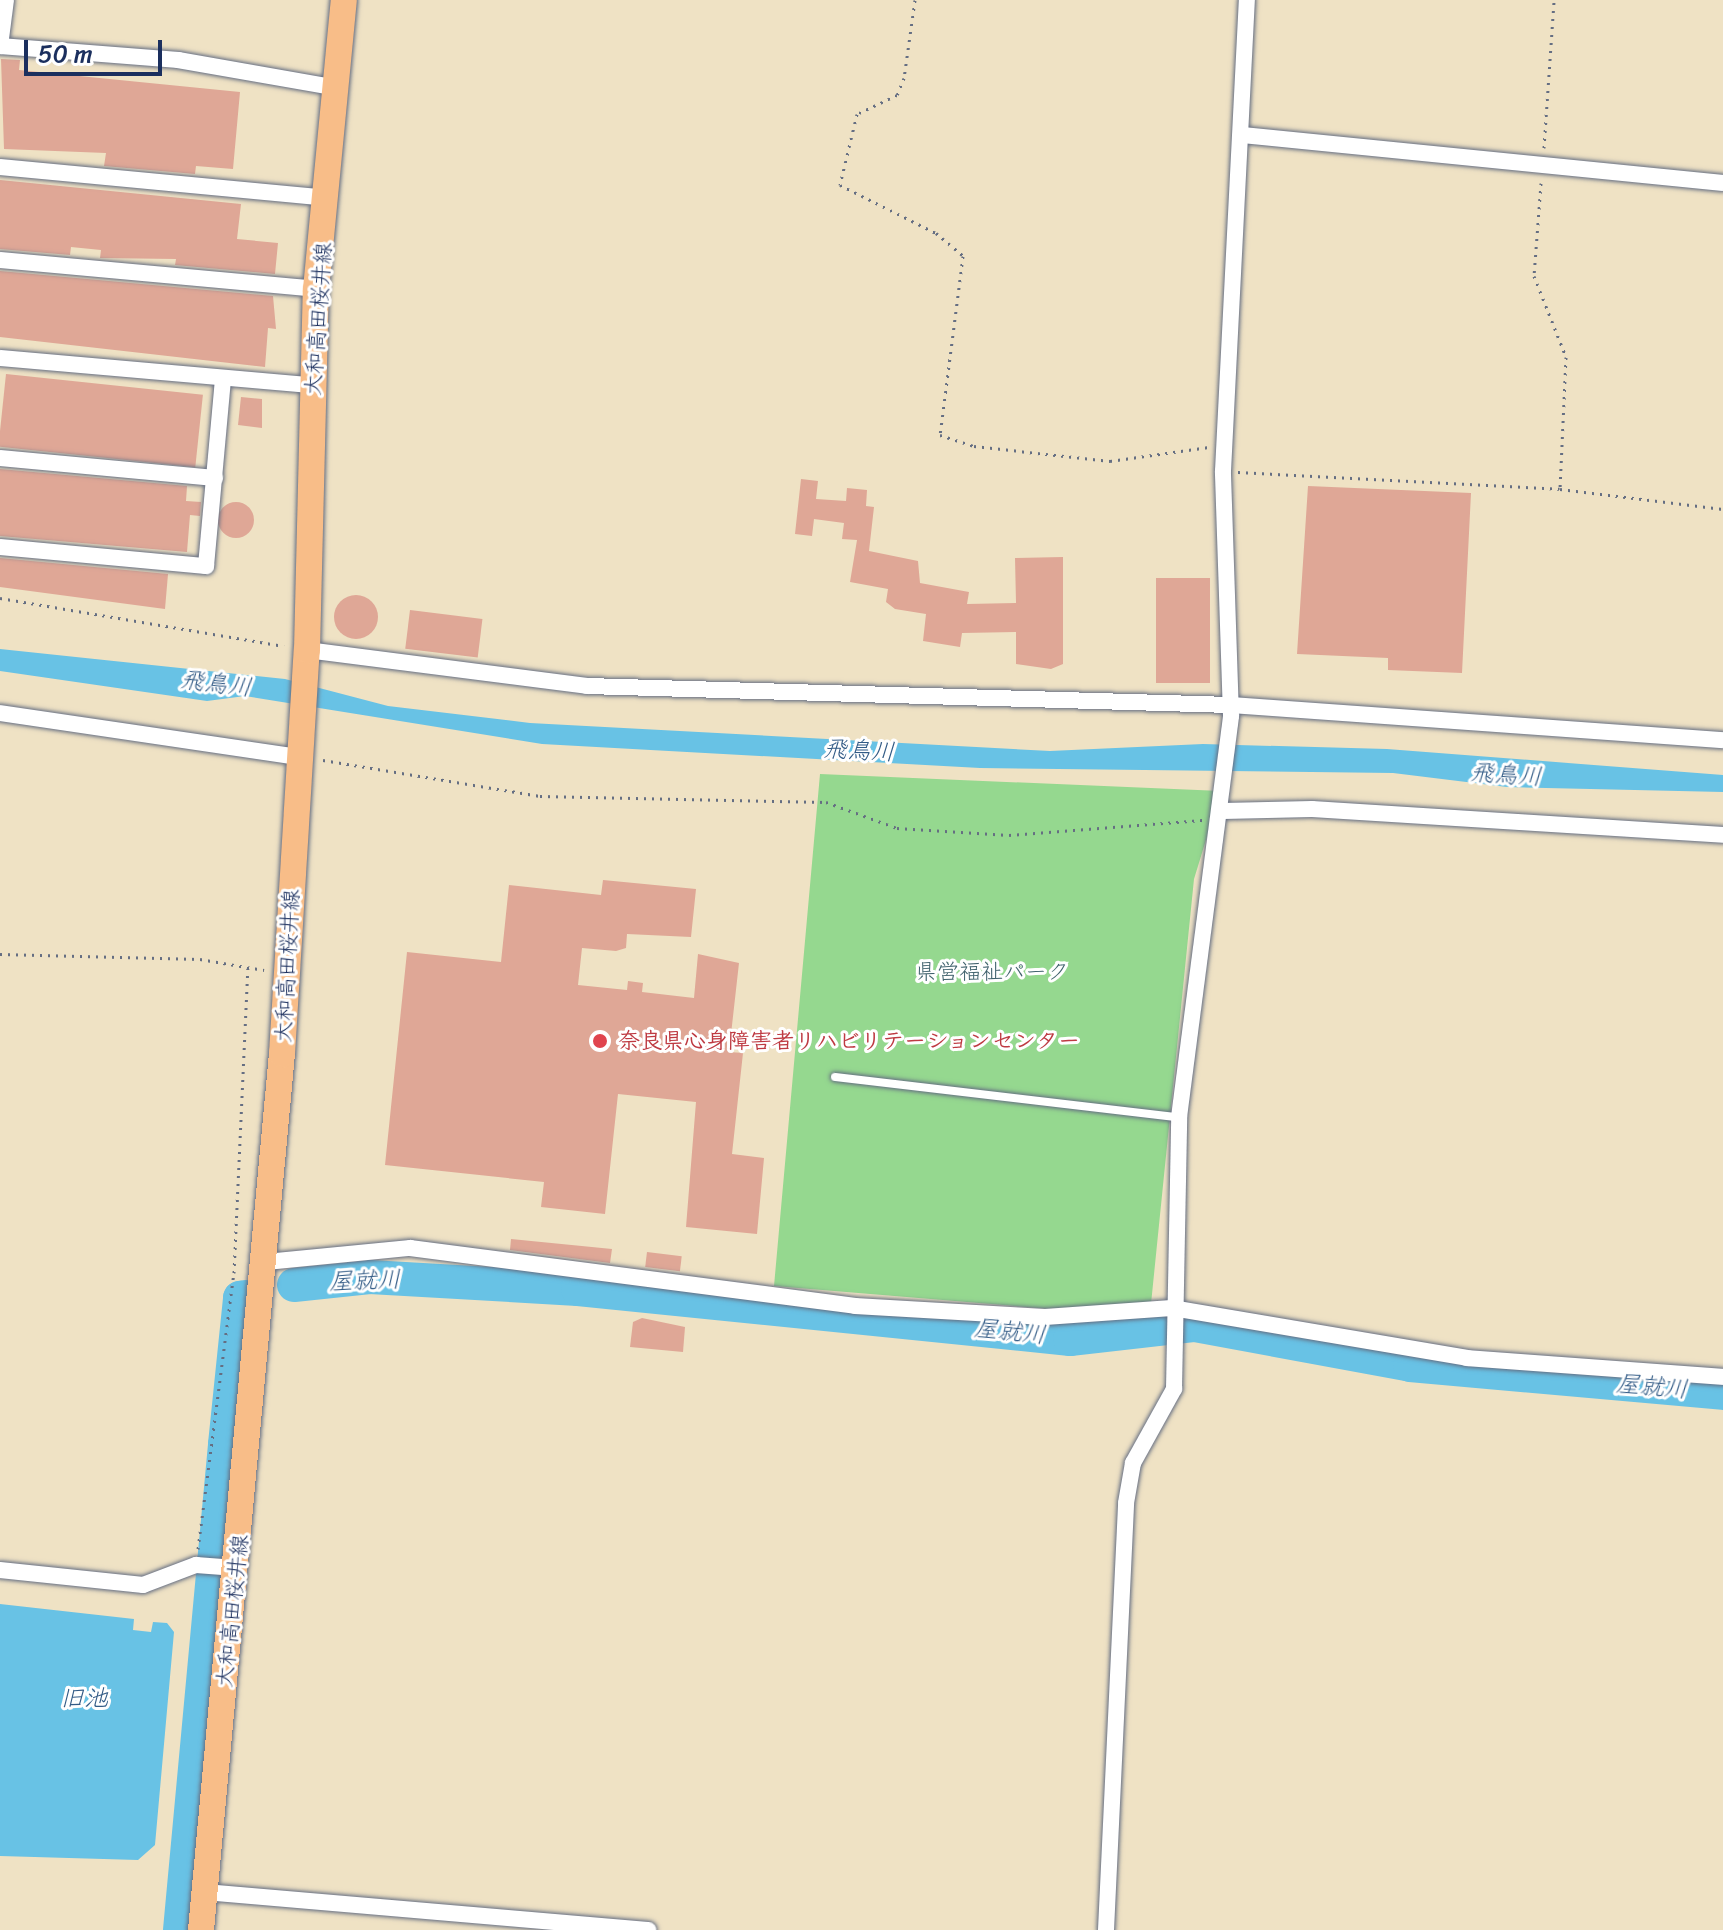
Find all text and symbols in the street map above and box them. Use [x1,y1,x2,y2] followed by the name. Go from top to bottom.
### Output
[28,24,166,74] scale bar
[38,33,93,75] text: 50 m
[299,241,337,397] street label: 大和高田桜井線
[179,665,253,703] water label: 飛鳥川
[822,735,896,767] water label: 飛鳥川
[1469,758,1543,792] water label: 飛鳥川
[270,888,304,1044] street label: 大和高田桜井線
[915,959,1069,985] park label: 県営福祉パーク
[618,1028,1080,1054] place label: 奈良県心身障害者リハビリテーションセンター
[589,1030,611,1052] marker: 奈良県心身障害者リハビリテーションセンター
[329,1265,401,1297] water label: 屋就川
[973,1314,1047,1350] water label: 屋就川
[1615,1370,1689,1404] water label: 屋就川
[211,1533,253,1689] street label: 大和高田桜井線
[60,1685,108,1713] water label: 旧池

